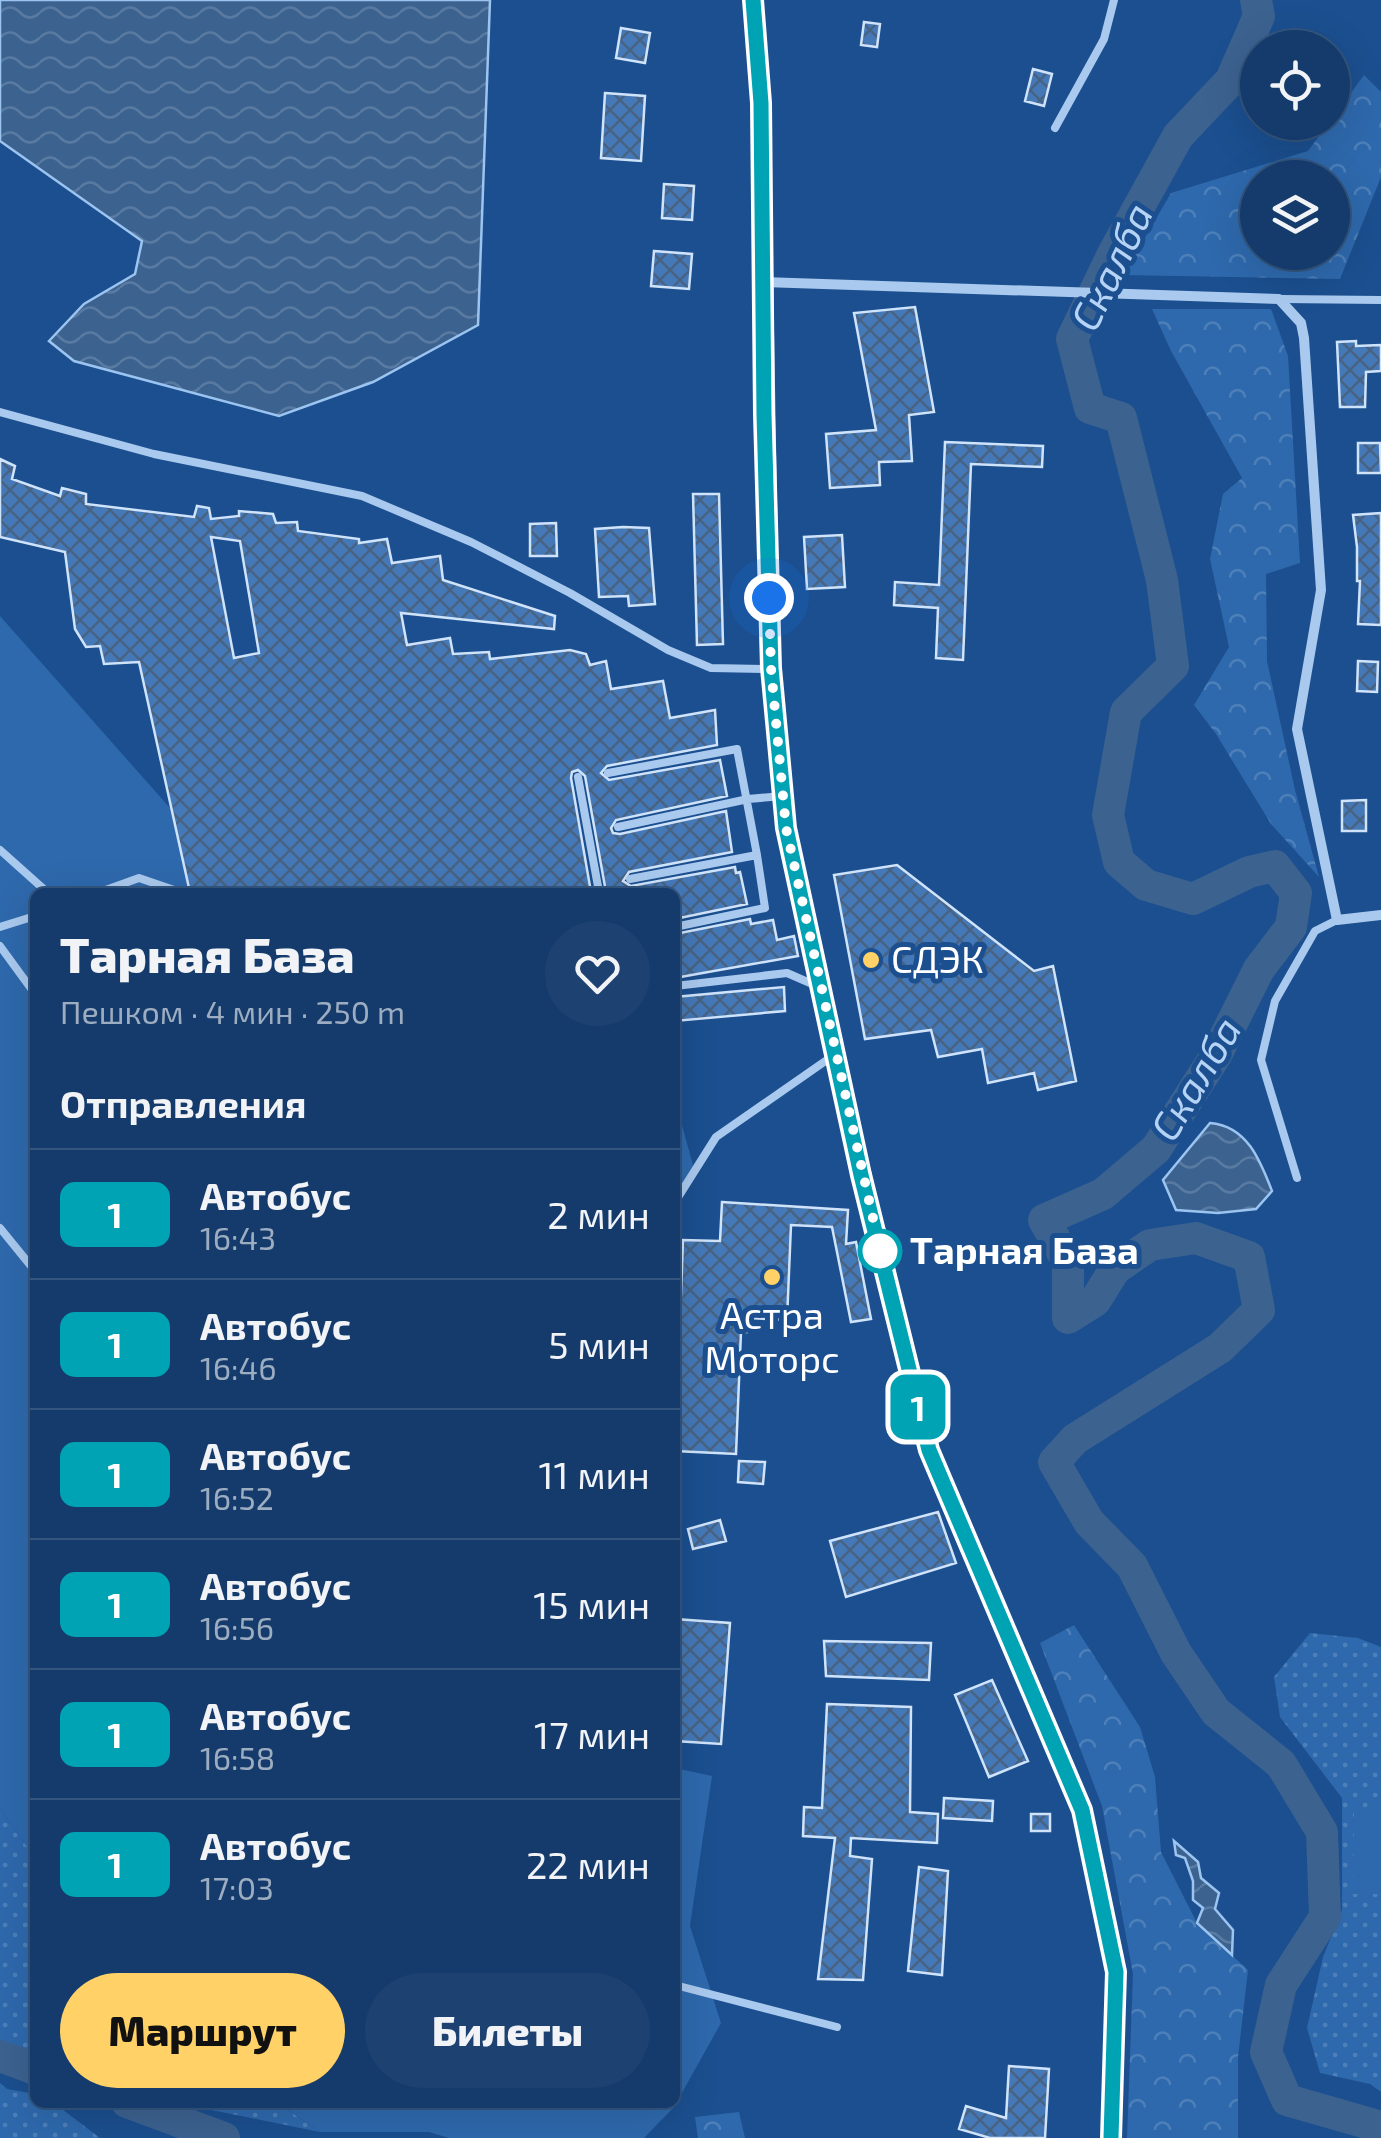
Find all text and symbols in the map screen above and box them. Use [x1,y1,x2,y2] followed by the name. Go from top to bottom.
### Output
[1240,30,1350,270] map controls
[1240,30,1350,140] button: locate
[1240,160,1350,270] button: layers
[1059,195,1161,337] water label: Скалба
[744,573,794,623] your location
[545,921,650,1026] button: heart
[60,925,354,983] text: Тарная База
[891,935,984,981] place label: СДЭК
[860,949,882,971] marker: СДЭК
[60,992,405,1030] text: Пешком · 4 мин · 250 m
[1139,1008,1250,1148] water label: Скалба
[60,1080,307,1126] text: Отправления
[200,1172,351,1218] text: Автобус
[547,1191,650,1237] text: 2 мин
[107,1193,123,1235] text: 1
[200,1218,276,1256] text: 16:43
[910,1226,1139,1272] place label: Тарная База
[859,1230,901,1272] marker: Тарная База
[761,1266,783,1288] marker: Астра Моторс
[704,1291,840,1381] place label: Астра Моторс
[200,1302,351,1348] text: Автобус
[548,1321,650,1367] text: 5 мин
[107,1323,123,1365] text: 1
[200,1348,277,1386] text: 16:46
[886,1374,950,1440] line badge: 1
[910,1386,926,1428] text: 1
[200,1432,351,1478] text: Автобус
[538,1451,650,1497] text: 11 мин
[107,1453,123,1495] text: 1
[200,1478,274,1516] text: 16:52
[200,1562,351,1608] text: Автобус
[533,1581,650,1627] text: 15 мин
[107,1583,123,1625] text: 1
[200,1608,274,1646] text: 16:56
[200,1692,351,1738] text: Автобус
[534,1711,650,1757] text: 17 мин
[107,1713,123,1755] text: 1
[200,1738,275,1776] text: 16:58
[200,1822,351,1868] text: Автобус
[526,1841,650,1887] text: 22 мин
[107,1843,123,1885] text: 1
[200,1868,274,1906] text: 17:03
[60,1973,345,2088] button: Маршрут
[365,1973,650,2088] button: Билеты

